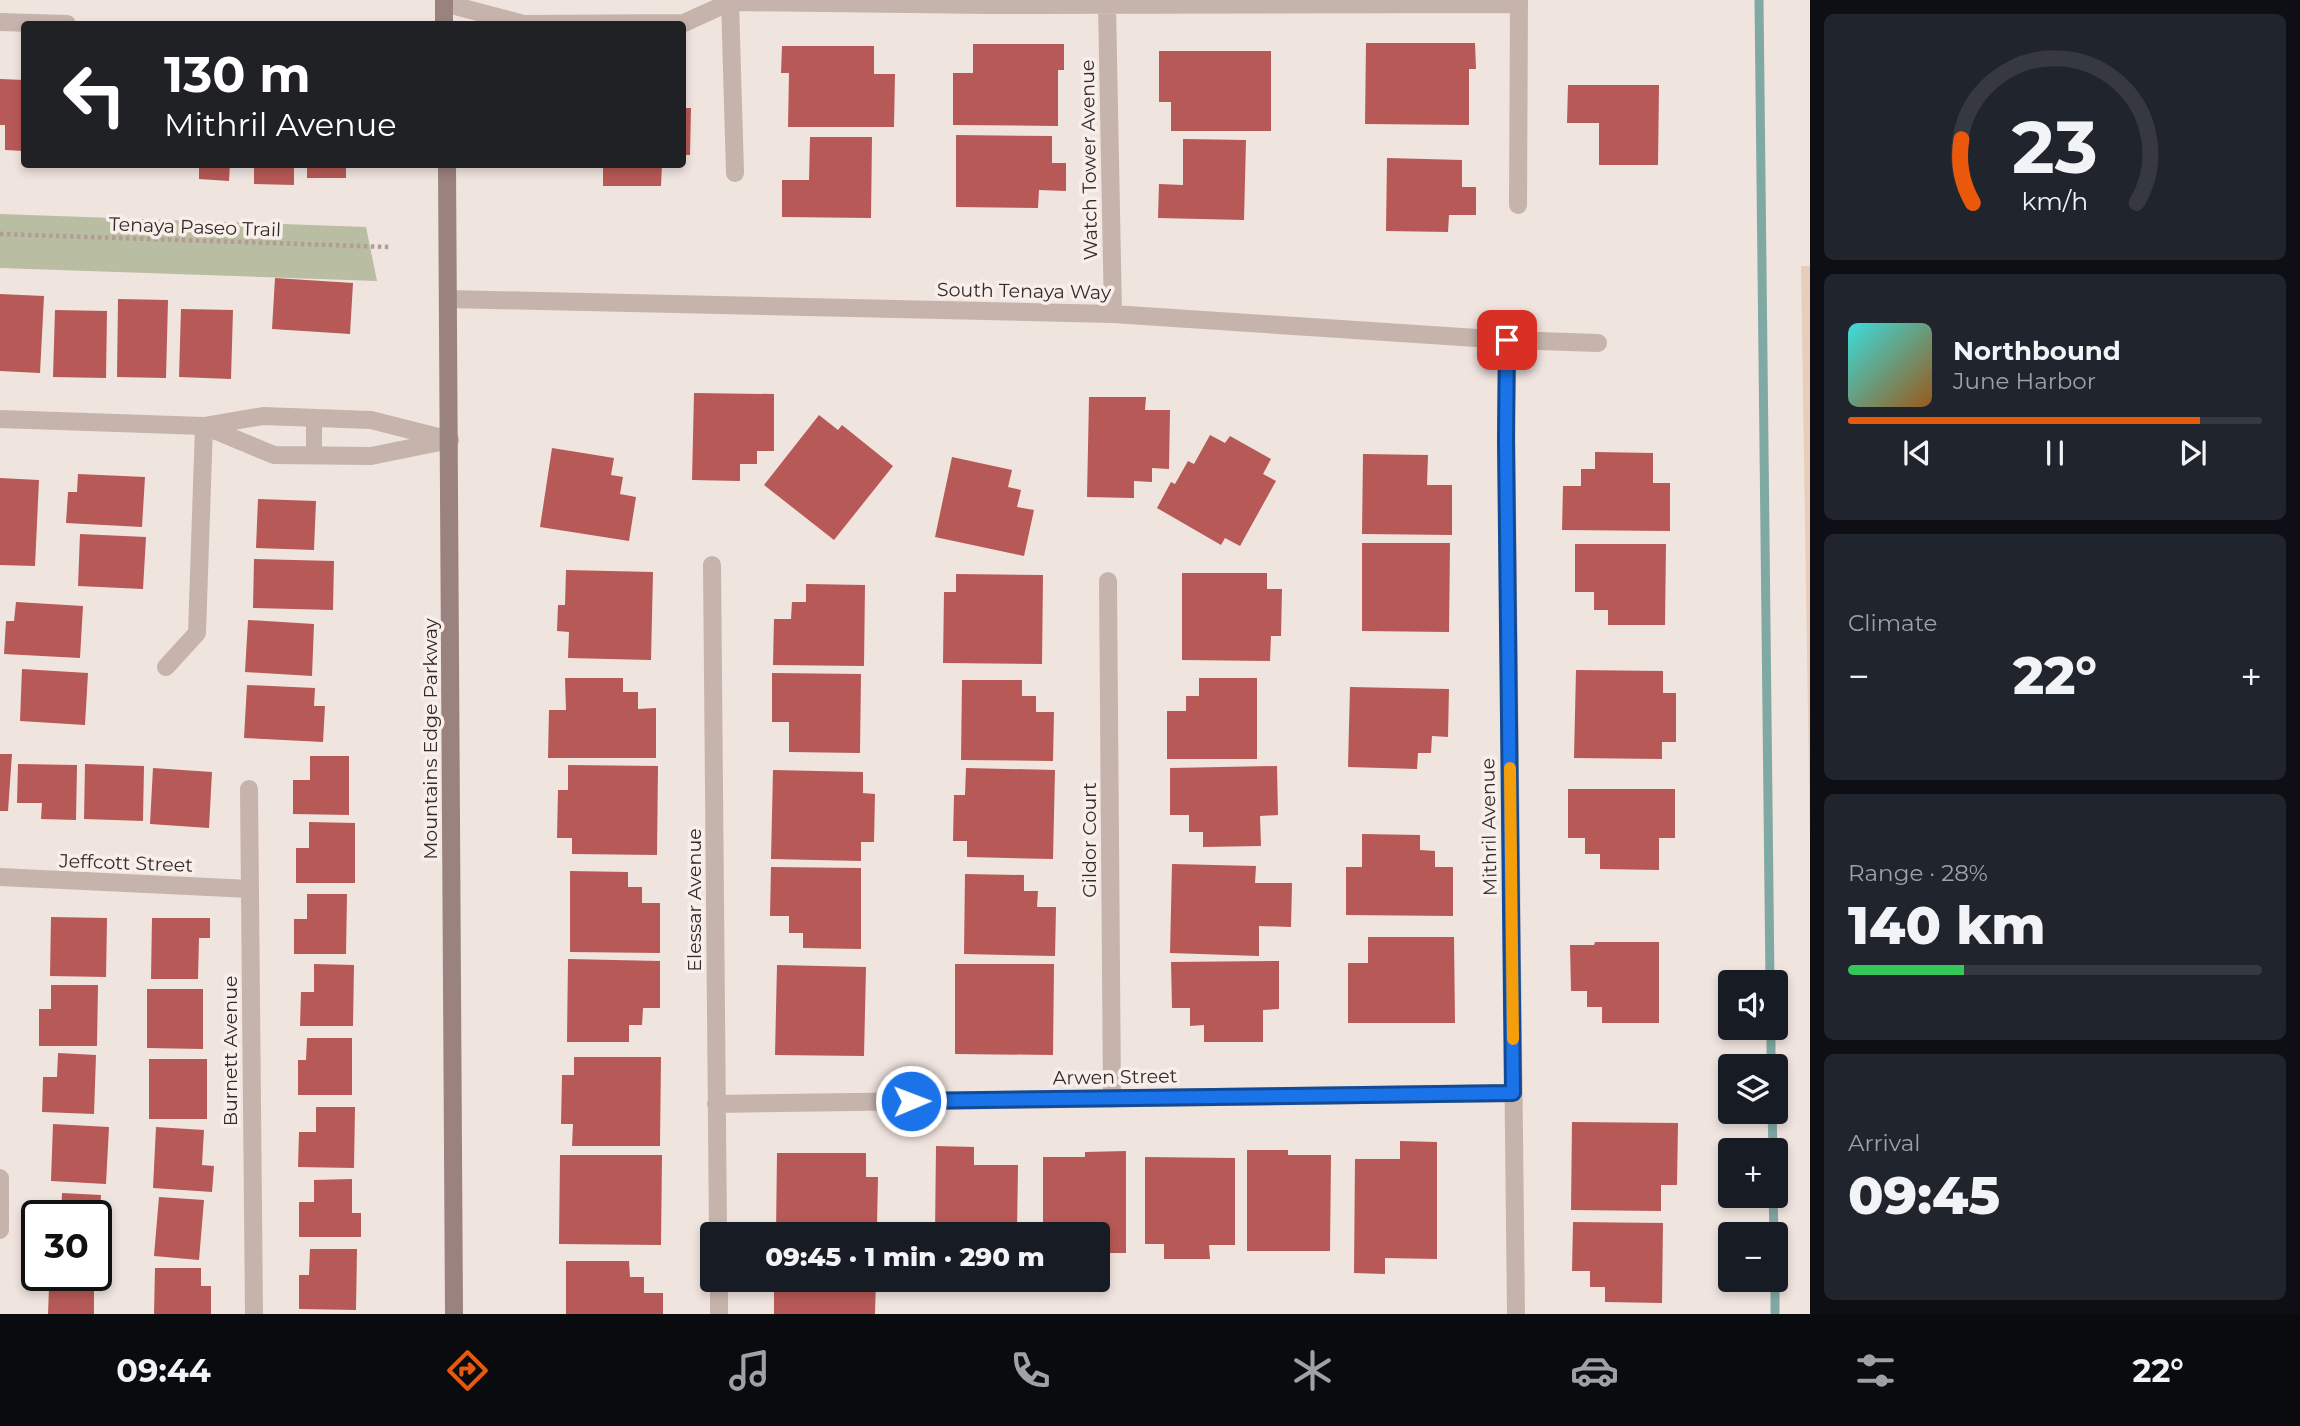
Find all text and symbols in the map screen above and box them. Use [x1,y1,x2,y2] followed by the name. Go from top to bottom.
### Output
[164,45,311,104] text: 130 m
[49,49,140,140] icon: left
[1076,59,1102,261] street label: Watch Tower Avenue
[2012,103,2098,191] text: 23
[164,105,396,144] text: Mithril Avenue
[2022,186,2088,216] text: km/h
[109,213,281,241] street label: Tenaya Paseo Trail
[937,278,1112,304] street label: South Tenaya Way
[1477,310,1537,370] pin
[1488,321,1526,359] icon: arrive
[1953,335,2121,367] text: Northbound
[1953,367,2096,395] text: June Harbor
[1898,434,1936,472] icon: previous
[2036,434,2074,472] icon: pause
[2174,434,2212,472] icon: next
[1848,609,1937,637] text: Climate
[419,617,442,860] street label: Mountains Edge Parkway
[2013,644,2097,707] text: 22°
[1848,653,1870,700] text: −
[2240,653,2262,700] text: +
[1476,758,1502,896] street label: Mithril Avenue
[1078,782,1101,898] street label: Gildor Court
[683,828,706,972] street label: Elessar Avenue
[58,849,194,877] street label: Jeffcott Street
[1848,859,1988,887] text: Range · 28%
[1848,894,2046,957] text: 140 km
[1718,970,1788,1292] map controls
[1718,970,1788,1040] button: sound
[219,976,242,1126] street label: Burnett Avenue
[1718,1054,1788,1124] button: layers
[874,1064,948,1138] position arrow
[1052,1064,1178,1090] street label: Arwen Street
[1848,1129,1921,1157] text: Arrival
[1718,1138,1788,1208] button: +
[1848,1164,2000,1227] text: 09:45
[21,1200,112,1291] speed limit sign: 30
[1718,1222,1788,1292] button: −
[765,1241,1045,1273] text: 09:45 · 1 min · 290 m
[443,1346,492,1395] icon: directions
[725,1346,774,1395] icon: music
[1006,1346,1055,1395] icon: phone
[1288,1346,1337,1395] icon: climate
[1570,1346,1619,1395] icon: car
[1851,1346,1900,1395] icon: filters
[116,1351,211,1390] text: 09:44
[2133,1351,2184,1390] text: 22°

